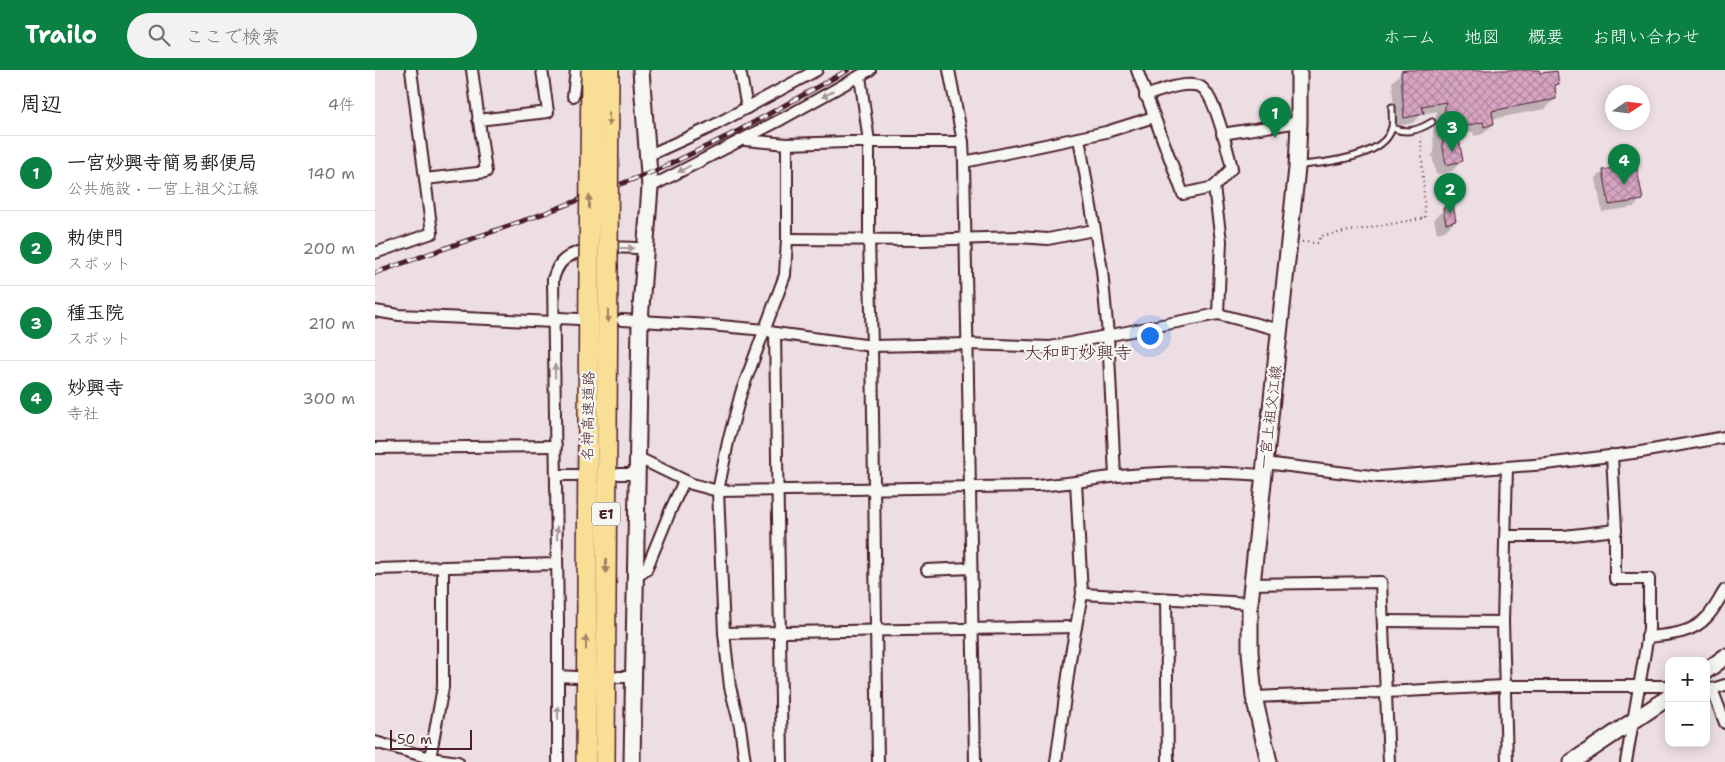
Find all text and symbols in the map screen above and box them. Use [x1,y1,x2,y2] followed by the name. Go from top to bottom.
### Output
[127,13,477,58] search box
[25,19,97,51] text: Trailo
[145,21,173,49] icon: search
[185,24,280,49] text: ここで検索
[1383,25,1436,49] text: ホーム
[1464,25,1500,49] text: 地図
[1528,25,1564,49] text: 概要
[1592,25,1700,49] text: お問い合わせ
[1605,85,1650,130] north arrow
[821,89,834,98] one-way arrow
[20,90,62,118] text: 周辺
[328,94,355,115] text: 4件
[1259,97,1291,138] pin: 1
[605,111,613,127] one-way arrow
[1436,111,1468,152] pin: 3
[1608,144,1640,185] pin: 4
[67,150,257,175] text: 一宮妙興寺簡易郵便局
[32,163,40,184] text: 1
[308,163,355,184] text: 140 m
[677,165,691,173] one-way arrow
[1434,173,1466,214] pin: 2
[67,178,258,199] text: 公共施設 · 一宮上祖父江線
[586,194,594,210] one-way arrow
[67,225,124,250] text: 勅使門
[30,238,42,259] text: 2
[303,238,355,259] text: 200 m
[619,244,635,252] one-way arrow
[67,253,131,274] text: スポット
[67,300,124,325] text: 種玉院
[604,308,612,324] one-way arrow
[30,313,42,334] text: 3
[308,313,355,334] text: 210 m
[1137,323,1163,349] your location
[67,328,131,349] text: スポット
[1024,341,1132,365] district label: 大和町妙興寺
[551,363,559,379] one-way arrow
[1254,364,1286,470] street label: 一宮上祖父江線
[577,371,599,461] street label: 名神高速道路
[67,375,124,400] text: 妙興寺
[30,388,42,409] text: 4
[303,388,355,409] text: 300 m
[67,403,99,424] text: 寺社
[592,502,620,526] road number: E1
[553,525,561,541] one-way arrow
[602,558,610,574] one-way arrow
[582,635,590,651] one-way arrow
[1665,657,1710,747] map controls
[1665,657,1710,702] button: +
[1665,702,1710,747] button: −
[554,705,562,721] one-way arrow
[390,727,473,750] scale bar
[397,730,432,748] text: 50 m

